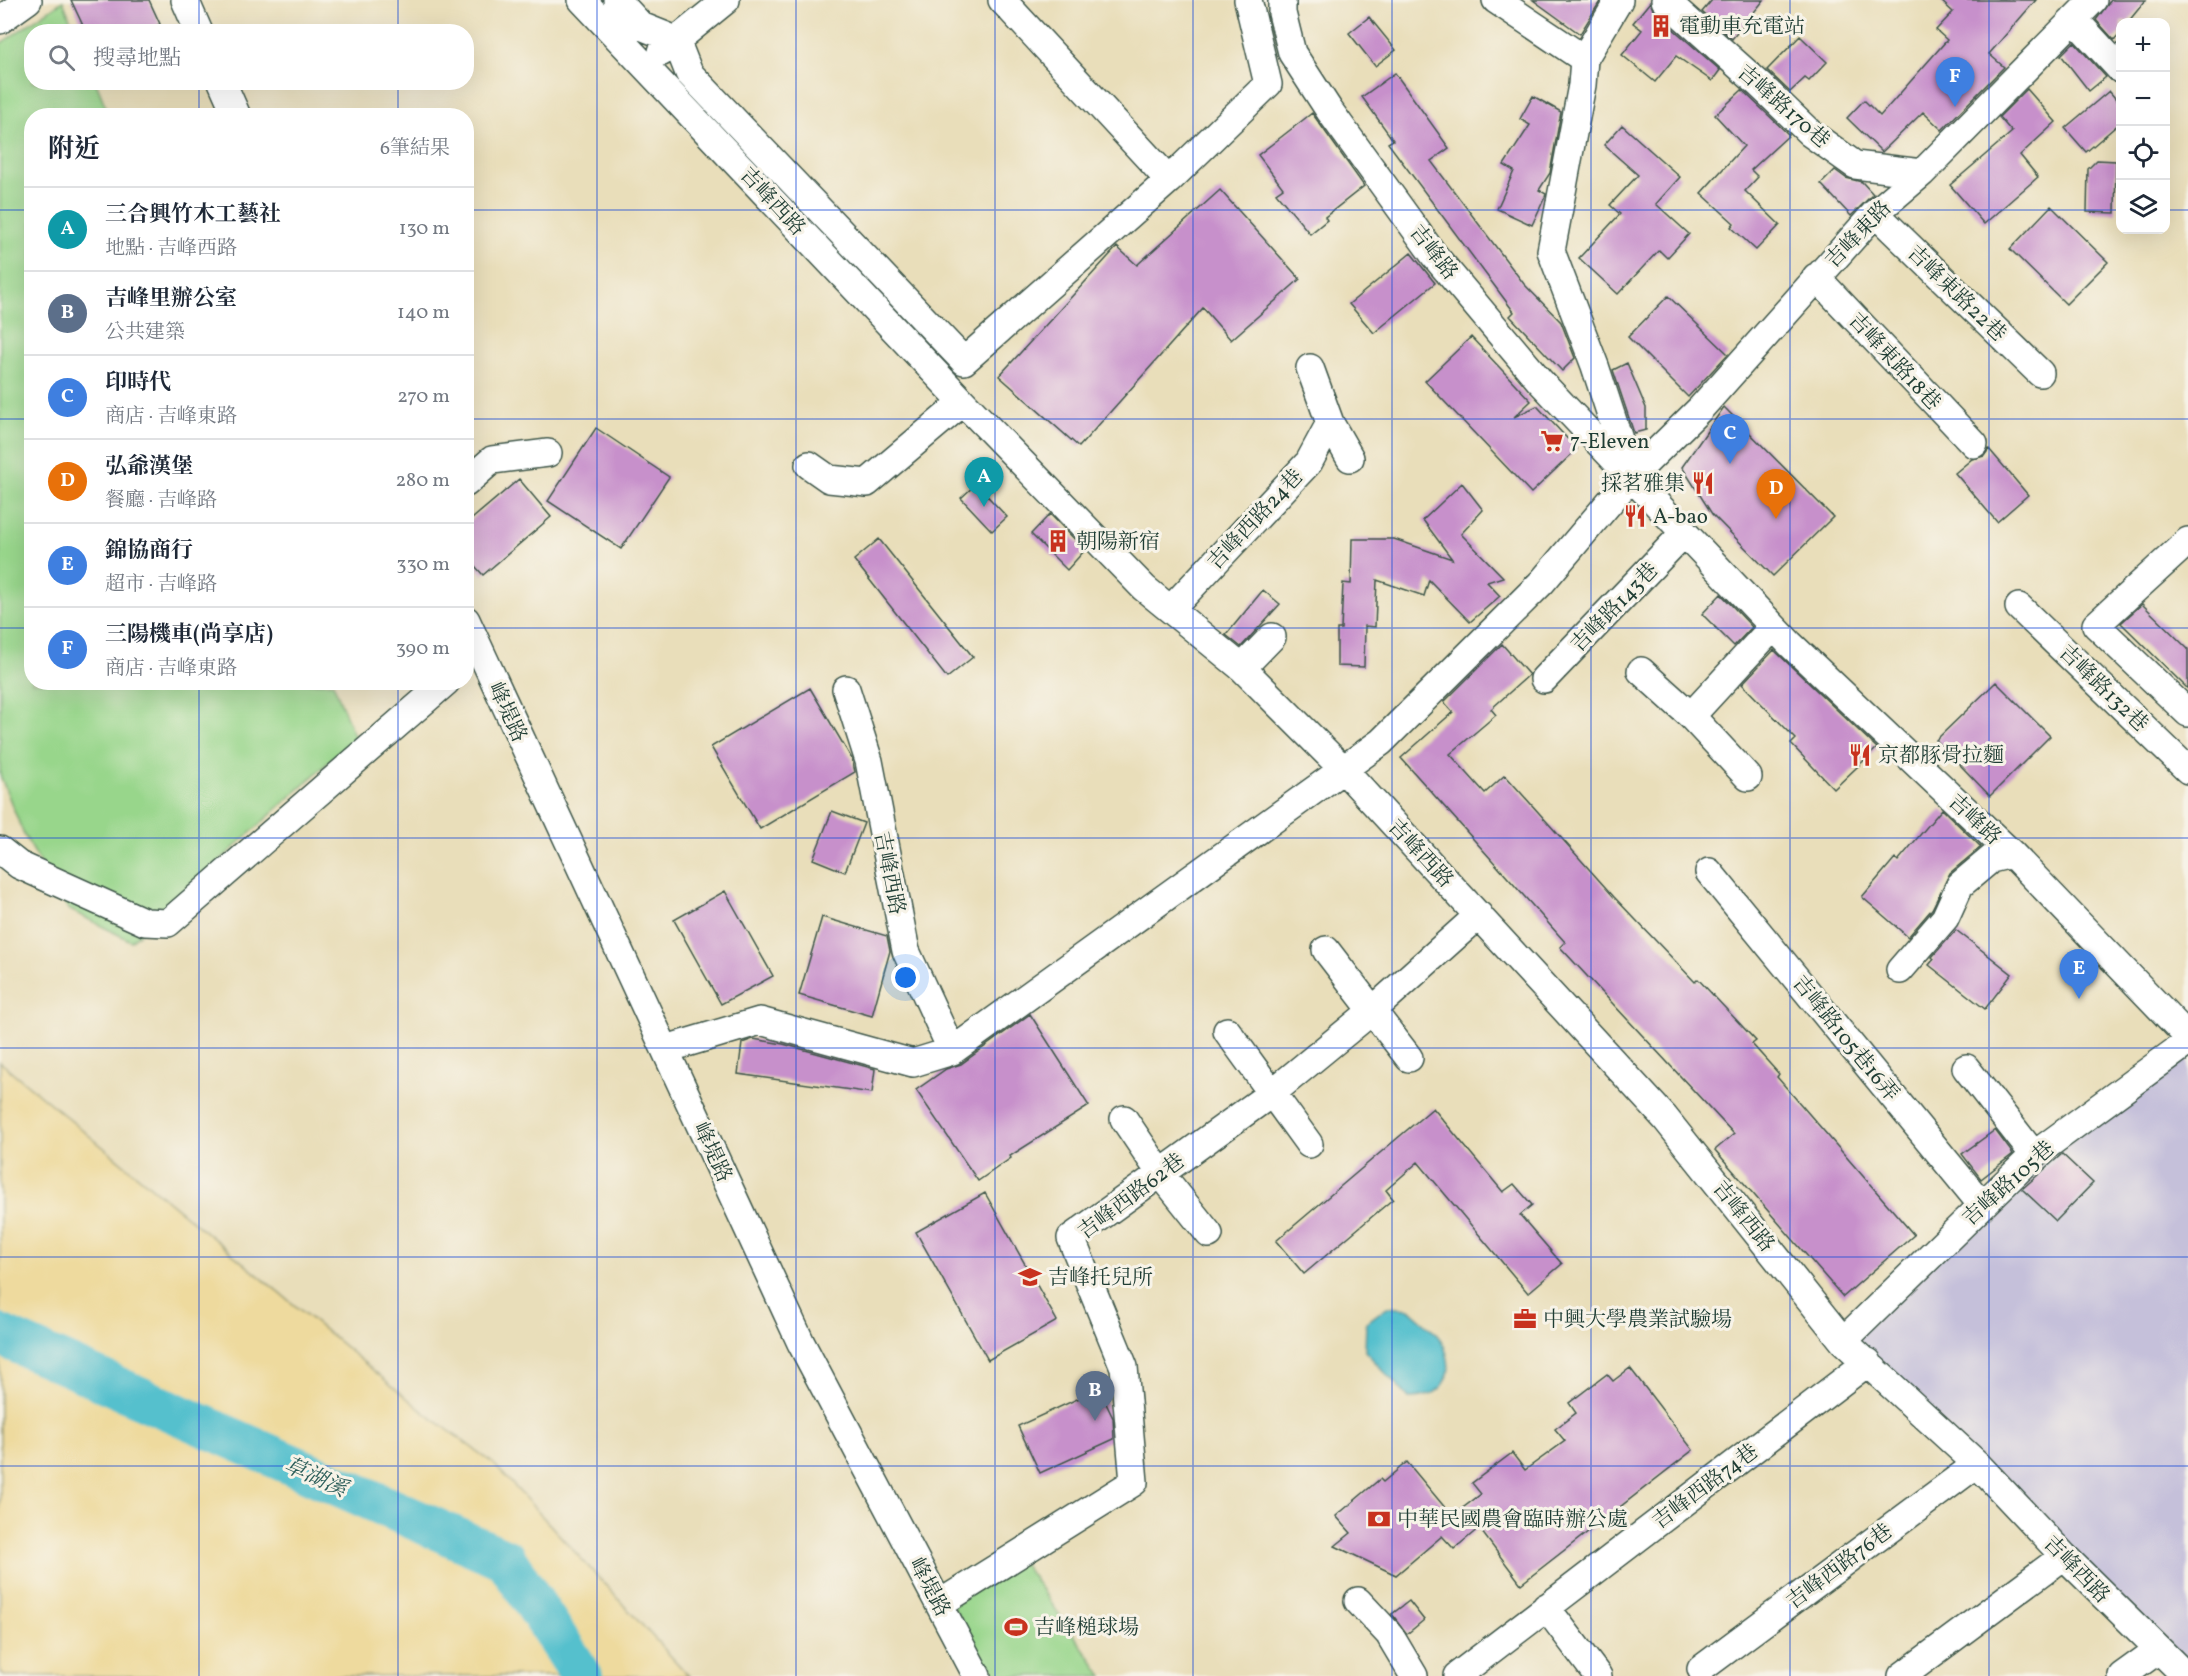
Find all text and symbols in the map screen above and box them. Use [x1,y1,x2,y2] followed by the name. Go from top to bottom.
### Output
[1648,13,1674,39] building icon: 電動車充電站
[1679,13,1805,42] place label: 電動車充電站
[2116,18,2170,234] map controls
[2116,18,2170,72] button: +
[24,24,474,90] search box
[45,41,78,74] icon: search
[93,44,181,75] text: 搜尋地點
[1936,57,1974,107] pin: F
[1730,59,1836,156] street label: 吉峰路170巷
[2116,72,2170,126] button: −
[2116,126,2170,180] button: locate
[48,132,100,168] text: 附近
[380,135,450,163] text: 6筆結果
[733,161,811,243] street label: 吉峰西路
[2116,180,2170,234] button: layers
[1819,195,1899,275] street label: 吉峰東路
[105,200,281,231] text: 三合興竹木工藝社
[60,215,75,243] text: A
[399,215,450,243] text: 130 m
[1402,219,1464,287] street label: 吉峰路
[105,235,237,263] text: 地點 · 吉峰西路
[1900,239,2012,349] street label: 吉峰東路22巷
[105,284,237,315] text: 吉峰里辦公室
[61,299,74,327] text: B
[397,299,450,327] text: 140 m
[1841,307,1947,417] street label: 吉峰東路18巷
[105,319,185,347] text: 公共建築
[105,368,171,399] text: 印時代
[61,383,74,411] text: C
[397,383,450,411] text: 270 m
[105,403,237,431] text: 商店 · 吉峰東路
[1710,414,1750,464] pin: C
[1539,428,1565,454] supermarket icon: 7-Eleven
[1570,428,1650,457] place label: 7-Eleven
[105,452,193,483] text: 弘爺漢堡
[964,458,1004,507] pin: A
[1202,463,1310,577] street label: 吉峰西路24巷
[60,467,75,495] text: D
[395,467,450,495] text: 280 m
[1601,470,1685,499] place label: 採茗雅集
[1690,470,1716,496] restaurant icon: 採茗雅集
[1756,470,1796,519] pin: D
[105,487,217,515] text: 餐廳 · 吉峰路
[1622,503,1648,529] restaurant icon: A-bao
[1653,503,1708,532] place label: A-bao
[1045,528,1071,554] building icon: 朝陽新宿
[1076,528,1160,557] place label: 朝陽新宿
[105,536,193,567] text: 錦協商行
[61,551,74,579] text: E
[396,551,450,579] text: 330 m
[1565,557,1665,659] street label: 吉峰路143巷
[105,571,217,599] text: 超市 · 吉峰路
[105,620,273,651] text: 三陽機車(尚享店)
[62,635,73,663] text: F
[396,635,450,663] text: 390 m
[2052,639,2154,739] street label: 吉峰路132巷
[105,655,237,683] text: 商店 · 吉峰東路
[480,678,533,747] street label: 峰堤路
[1847,742,1873,768] restaurant icon: 京都豚骨拉麵
[1878,742,2004,771] place label: 京都豚骨拉麵
[1941,788,2007,852] street label: 吉峰路
[1381,813,1459,895] street label: 吉峰西路
[866,829,911,917] street label: 吉峰西路
[2060,950,2098,999] pin: E
[891,963,920,992] your location
[1785,970,1905,1108] street label: 吉峰路105巷16弄
[685,1118,738,1187] street label: 峰堤路
[1957,1135,2061,1233] street label: 吉峰路105巷
[1073,1147,1191,1247] street label: 吉峰西路62巷
[1705,1175,1781,1259] street label: 吉峰西路
[1017,1264,1043,1290] school or university icon: 吉峰托兒所
[1048,1264,1153,1293] place label: 吉峰托兒所
[1512,1306,1538,1332] office icon: 中興大學農業試驗場
[1543,1306,1732,1335] place label: 中興大學農業試驗場
[1076,1372,1114,1421] pin: B
[1647,1438,1765,1537] street label: 吉峰西路74巷
[279,1451,353,1507] water label: 草湖溪
[1366,1506,1392,1532] bank icon: 中華民國農會臨時辦公處
[1397,1506,1628,1535] place label: 中華民國農會臨時辦公處
[1781,1518,1899,1617] street label: 吉峰西路76巷
[2036,1530,2116,1610] street label: 吉峰西路
[901,1553,956,1622] street label: 峰堤路
[1003,1614,1029,1640] sports icon: 吉峰槌球場
[1034,1614,1139,1643] place label: 吉峰槌球場

